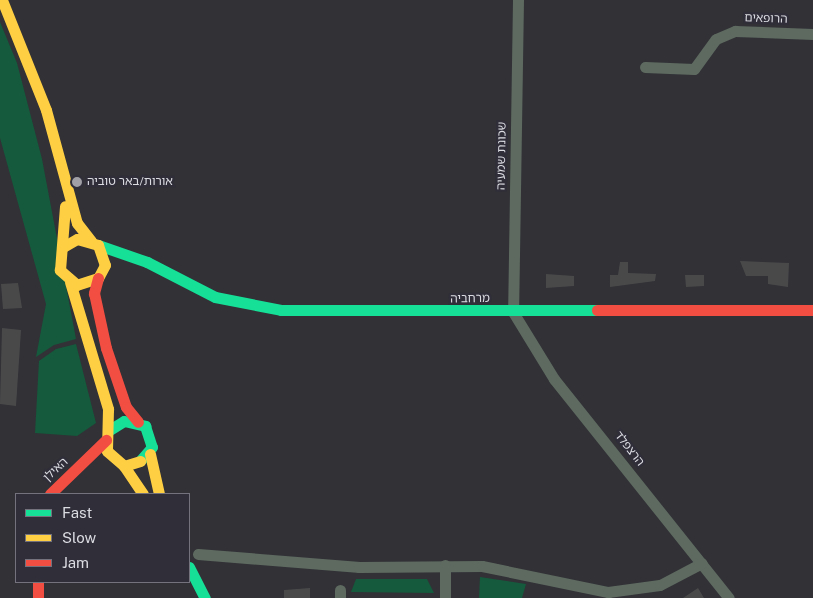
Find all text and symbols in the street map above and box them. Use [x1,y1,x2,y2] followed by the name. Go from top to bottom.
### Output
[744,11,788,27] street label: הרופאים
[494,122,510,190] street label: שכונת שמעיה
[87,175,173,189] place label: אורות/באר טוביה
[71,176,83,188] marker: אורות/באר טוביה
[450,291,490,307] street label: מרחביה
[611,429,647,469] street label: הרצפלד
[41,455,71,485] street label: האילן
[15,493,190,583] legend
[62,504,92,521] text: Fast
[62,529,96,546] text: Slow
[62,554,89,571] text: Jam

